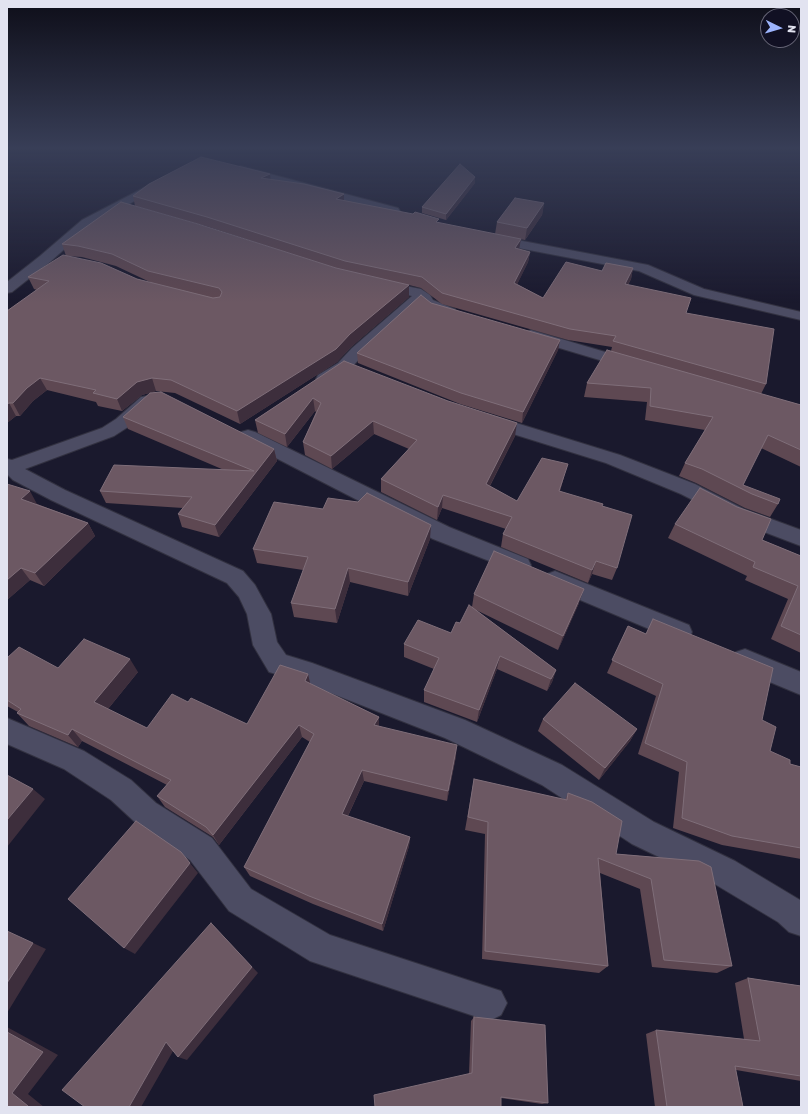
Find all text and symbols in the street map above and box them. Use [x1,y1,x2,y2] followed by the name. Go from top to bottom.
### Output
[760,8,800,48] north arrow
[785,24,798,34] text: N

